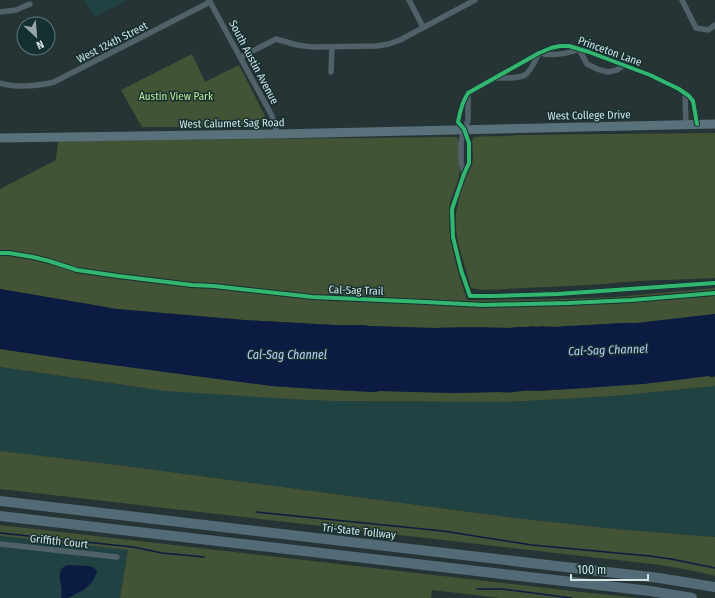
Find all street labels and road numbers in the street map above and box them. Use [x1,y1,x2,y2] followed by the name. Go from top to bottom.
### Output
[226,18,281,106] street label: South Austin Avenue
[75,19,150,66] street label: West 124th Street
[576,34,643,69] street label: Princeton Lane
[547,108,631,123] street label: West College Drive
[179,116,285,131] street label: West Calumet Sag Road
[328,283,384,298] street label: Cal-Sag Trail
[321,521,397,542] street label: Tri-State Tollway
[29,532,89,551] street label: Griffith Court

